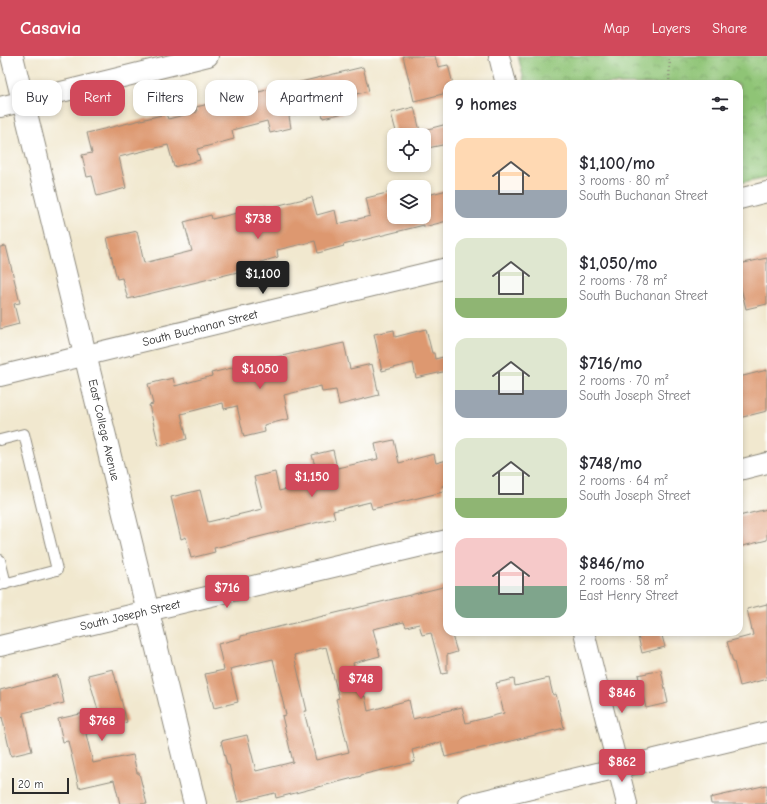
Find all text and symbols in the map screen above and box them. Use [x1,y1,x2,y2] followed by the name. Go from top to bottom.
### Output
[20,17,81,39] text: Casavia
[603,20,630,37] text: Map
[652,20,690,37] text: Layers
[712,20,747,37] text: Share
[12,80,62,116] chip: Buy
[70,80,125,116] chip: Rent
[133,80,197,116] chip: Filters
[205,80,258,116] chip: New
[266,80,357,116] chip: Apartment
[709,93,731,115] icon: filters
[455,95,517,114] text: 9 homes
[387,128,431,224] map controls
[387,128,431,172] button: locate
[487,154,535,202] icon: home
[579,154,655,173] text: $1,100/mo
[579,173,669,188] text: 3 rooms · 80 m²
[387,180,431,224] button: layers
[579,188,707,203] text: South Buchanan Street
[234,206,282,240] pin: $738
[245,211,271,226] text: $738
[487,254,535,302] icon: home
[579,254,657,273] text: $1,050/mo
[230,261,296,295] pin: $1,100
[245,266,281,281] text: $1,100
[579,273,667,288] text: 2 rooms · 78 m²
[579,288,707,303] text: South Buchanan Street
[141,307,260,349] street label: South Buchanan Street
[487,354,535,402] icon: home
[579,354,642,373] text: $716/mo
[227,356,293,390] pin: $1,050
[241,361,279,376] text: $1,050
[579,373,668,388] text: 2 rooms · 70 m²
[86,378,122,482] street label: East College Avenue
[579,388,690,403] text: South Joseph Street
[487,454,535,502] icon: home
[579,454,642,473] text: $748/mo
[279,464,345,498] pin: $1,150
[295,469,329,484] text: $1,150
[579,473,668,488] text: 2 rooms · 64 m²
[579,488,690,503] text: South Joseph Street
[487,554,535,602] icon: home
[579,554,645,573] text: $846/mo
[579,573,668,588] text: 2 rooms · 58 m²
[203,575,251,609] pin: $716
[214,580,240,595] text: $716
[579,588,678,603] text: East Henry Street
[78,597,182,633] street label: South Joseph Street
[337,666,385,700] pin: $748
[348,671,374,686] text: $748
[598,680,646,714] pin: $846
[608,685,636,700] text: $846
[78,708,126,742] pin: $768
[89,713,115,728] text: $768
[598,749,646,783] pin: $862
[608,754,636,769] text: $862
[12,776,69,795] scale bar
[18,778,43,791] text: 20 m

